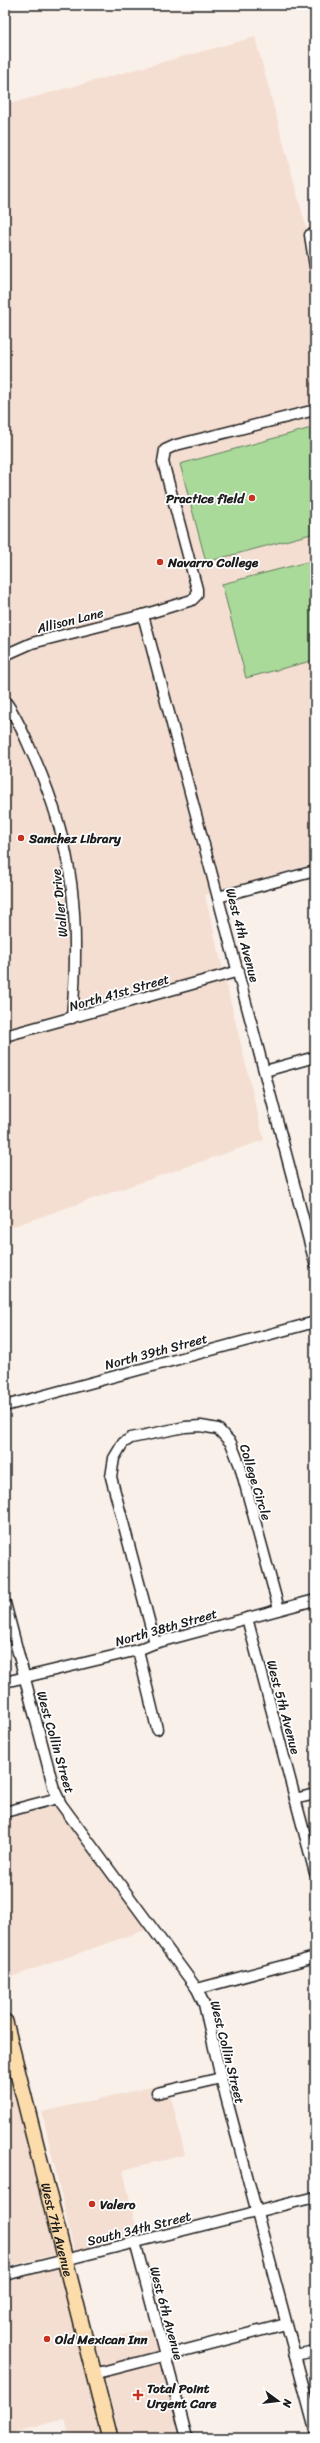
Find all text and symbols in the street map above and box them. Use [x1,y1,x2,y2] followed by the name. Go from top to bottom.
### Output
[166,487,245,510] place label: Practice field
[247,493,257,503] marker: Practice field
[167,551,259,574] place label: Navarro College
[155,557,165,567] marker: Navarro College
[33,601,106,640] street label: Allison Lane
[28,827,122,850] place label: Sanchez Library
[16,833,26,843] marker: Sanchez Library
[44,867,75,938] street label: Waller Drive
[219,885,266,985] street label: West 4th Avenue
[66,967,172,1018] street label: North 41st Street
[102,1327,210,1376] street label: North 39th Street
[233,1441,278,1524] street label: College Circle
[112,1602,220,1653] street label: North 38th Street
[260,1657,307,1757] street label: West 5th Avenue
[30,1688,81,1796] street label: West Collin Street
[204,1998,252,2106] street label: West Collin Street
[34,2180,80,2279] street label: West 7th Avenue
[100,2193,136,2216] place label: Valero
[87,2199,97,2209] marker: Valero
[85,2204,194,2253] street label: South 34th Street
[143,2264,190,2363] street label: West 6th Avenue
[54,2328,148,2351] place label: Old Mexican Inn
[42,2334,52,2344] marker: Old Mexican Inn
[147,2377,217,2415] place label: Total Point Urgent Care
[258,2381,298,2421] north arrow
[132,2389,144,2401] marker: Total Point Urgent Care
[277,2396,298,2410] text: N

